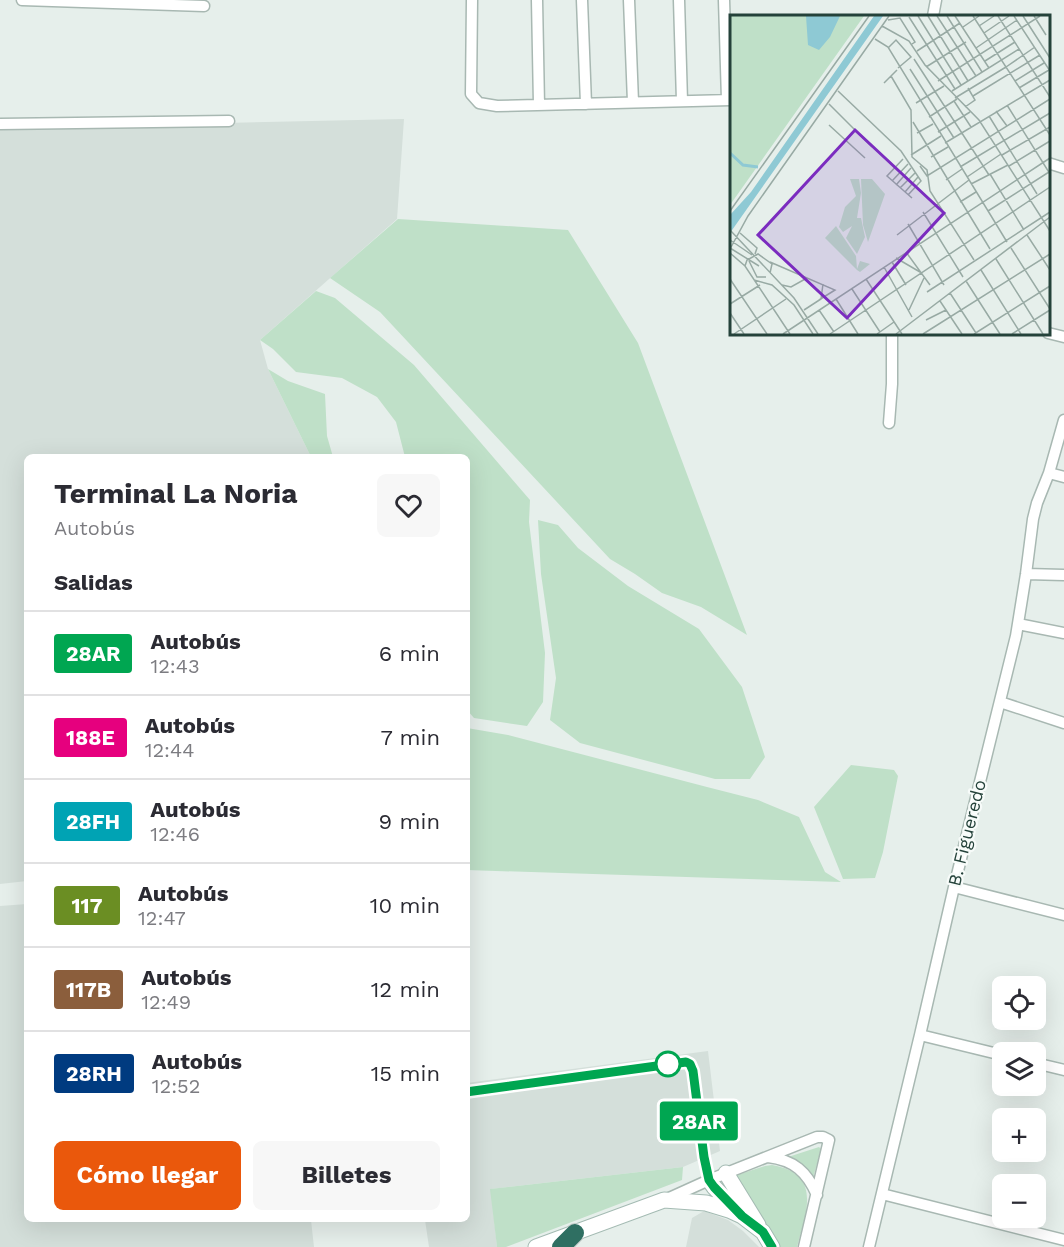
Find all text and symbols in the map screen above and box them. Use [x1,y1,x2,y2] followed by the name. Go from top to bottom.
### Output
[730,15,1049,334] inset map
[377,474,440,537] button: heart
[54,477,297,510] text: Terminal La Noria
[54,516,135,540] text: Autobús
[54,570,133,595] text: Salidas
[150,629,241,654] text: Autobús
[66,641,120,666] text: 28AR
[379,641,440,666] text: 6 min
[150,654,200,678] text: 12:43
[145,713,235,738] text: Autobús
[66,725,115,750] text: 188E
[380,725,440,750] text: 7 min
[145,738,194,762] text: 12:44
[943,777,990,888] street label: B. Figueredo
[150,797,241,822] text: Autobús
[66,809,120,834] text: 28FH
[378,809,440,834] text: 9 min
[150,822,200,846] text: 12:46
[138,881,228,906] text: Autobús
[72,893,102,918] text: 117
[370,893,440,918] text: 10 min
[138,906,186,930] text: 12:47
[141,965,232,990] text: Autobús
[992,976,1046,1228] map controls
[992,976,1046,1030] button: locate
[66,977,111,1002] text: 117B
[371,977,440,1002] text: 12 min
[141,990,191,1014] text: 12:49
[992,1042,1046,1096] button: layers
[152,1049,242,1074] text: Autobús
[655,1051,681,1077] unlabelled marker
[66,1061,122,1086] text: 28RH
[371,1061,440,1086] text: 15 min
[152,1074,200,1098] text: 12:52
[657,1102,741,1140] line badge: 28AR
[992,1108,1046,1162] button: +
[672,1109,726,1134] text: 28AR
[54,1141,241,1210] button: Cómo llegar
[253,1141,440,1210] button: Billetes
[992,1174,1046,1228] button: −

